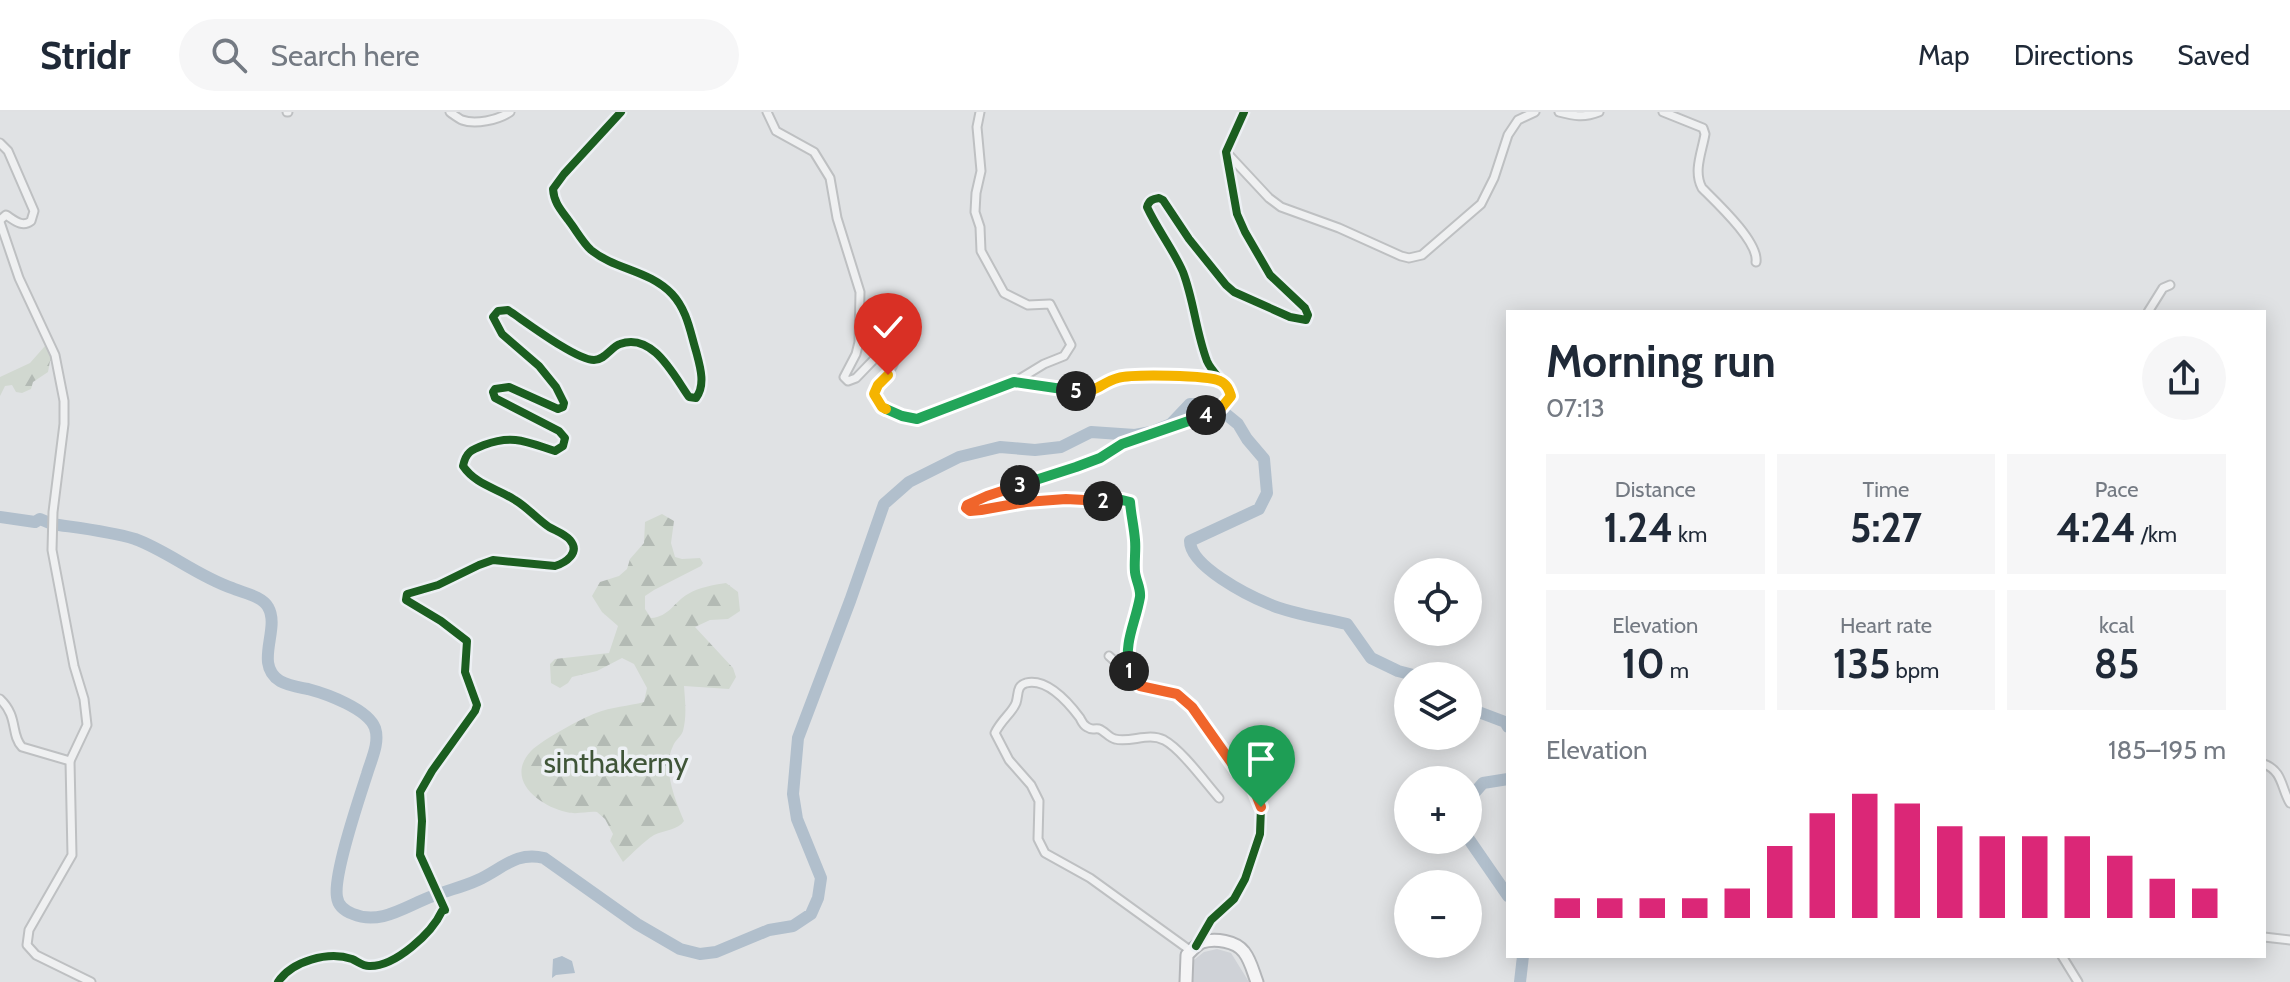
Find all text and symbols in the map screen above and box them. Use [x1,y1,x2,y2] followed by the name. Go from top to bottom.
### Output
[179,19,739,91] search box
[40,32,131,79] text: Stridr
[207,33,251,77] icon: search
[271,37,420,74] text: Search here
[1918,38,1970,72] text: Map
[2014,38,2133,72] text: Directions
[2177,38,2250,72] text: Saved
[854,293,922,375] pin
[866,305,910,349] icon: check
[1546,335,1776,388] text: Morning run
[2142,336,2226,420] button: share
[1056,371,1096,411] pin: 5
[1070,377,1082,404] text: 5
[1546,392,1605,424] text: 07:13
[1186,395,1226,435] pin: 4
[1199,401,1213,428] text: 4
[1000,465,1040,505] pin: 3
[1014,471,1026,498] text: 3
[1615,476,1696,503] text: Distance
[1863,476,1909,503] text: Time
[2095,476,2139,503] text: Pace
[1083,481,1123,521] pin: 2
[1097,487,1109,514] text: 2
[1603,503,1673,552] text: 1.24
[1850,503,1922,552] text: 5:27
[2056,503,2136,552] text: 4:24
[1673,521,1707,548] text: km
[2136,521,2177,548] text: /km
[1394,558,1482,958] map controls
[1394,558,1482,646] button: locate
[1612,612,1698,639] text: Elevation
[1840,612,1932,639] text: Heart rate
[2099,612,2134,639] text: kcal
[1622,639,1665,688] text: 10
[1833,639,1891,688] text: 135
[2094,639,2139,688] text: 85
[1109,651,1149,691] pin: 1
[1125,657,1133,684] text: 1
[1665,657,1689,684] text: m
[1891,657,1939,684] text: bpm
[1394,662,1482,750] button: layers
[1227,725,1295,807] pin
[1546,734,1648,766] text: Elevation
[2108,734,2226,766] text: 185–195 m
[1239,737,1283,781] icon: arrive
[543,744,689,781] park label: sinthakerny
[1394,766,1482,854] button: +
[1394,870,1482,958] button: −

